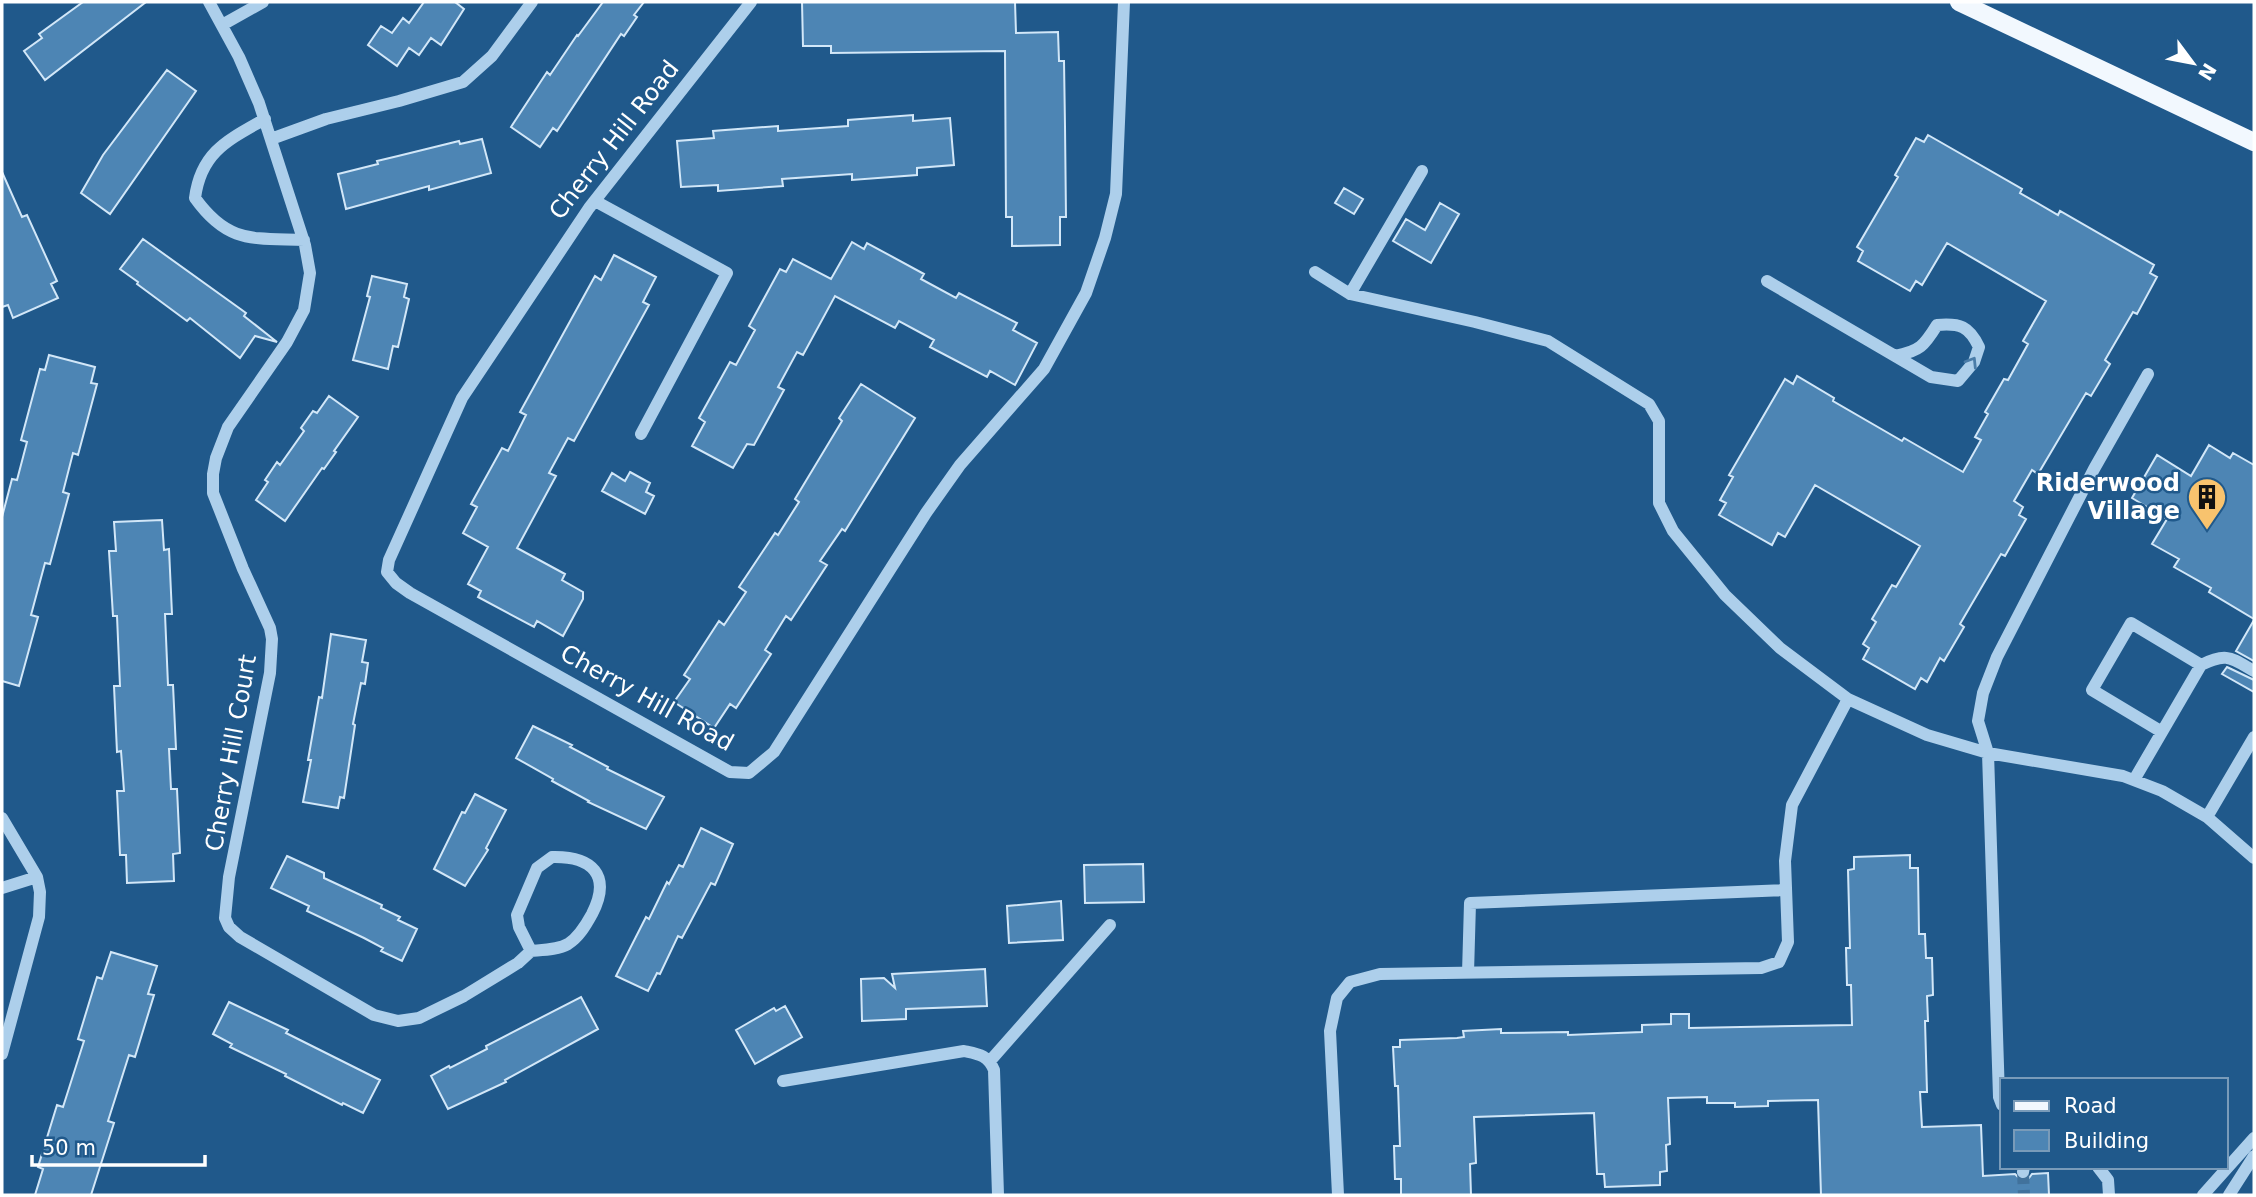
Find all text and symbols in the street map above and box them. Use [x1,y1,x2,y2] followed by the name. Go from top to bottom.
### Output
[2158,28,2228,98] north arrow
[543,55,685,225] street label: Cherry Hill Road
[2194,59,2221,85] text: N
[1963,356,1976,369] one-way arrow
[2036,469,2180,525] place label: Riderwood Village
[2186,476,2228,531] building icon: Riderwood Village
[555,639,739,757] street label: Cherry Hill Road
[200,652,262,854] street label: Cherry Hill Court
[2000,1078,2228,1169] legend
[2064,1094,2117,1118] text: Road
[32,1124,205,1168] scale bar
[2064,1129,2149,1153] text: Building
[42,1136,96,1160] text: 50 m

